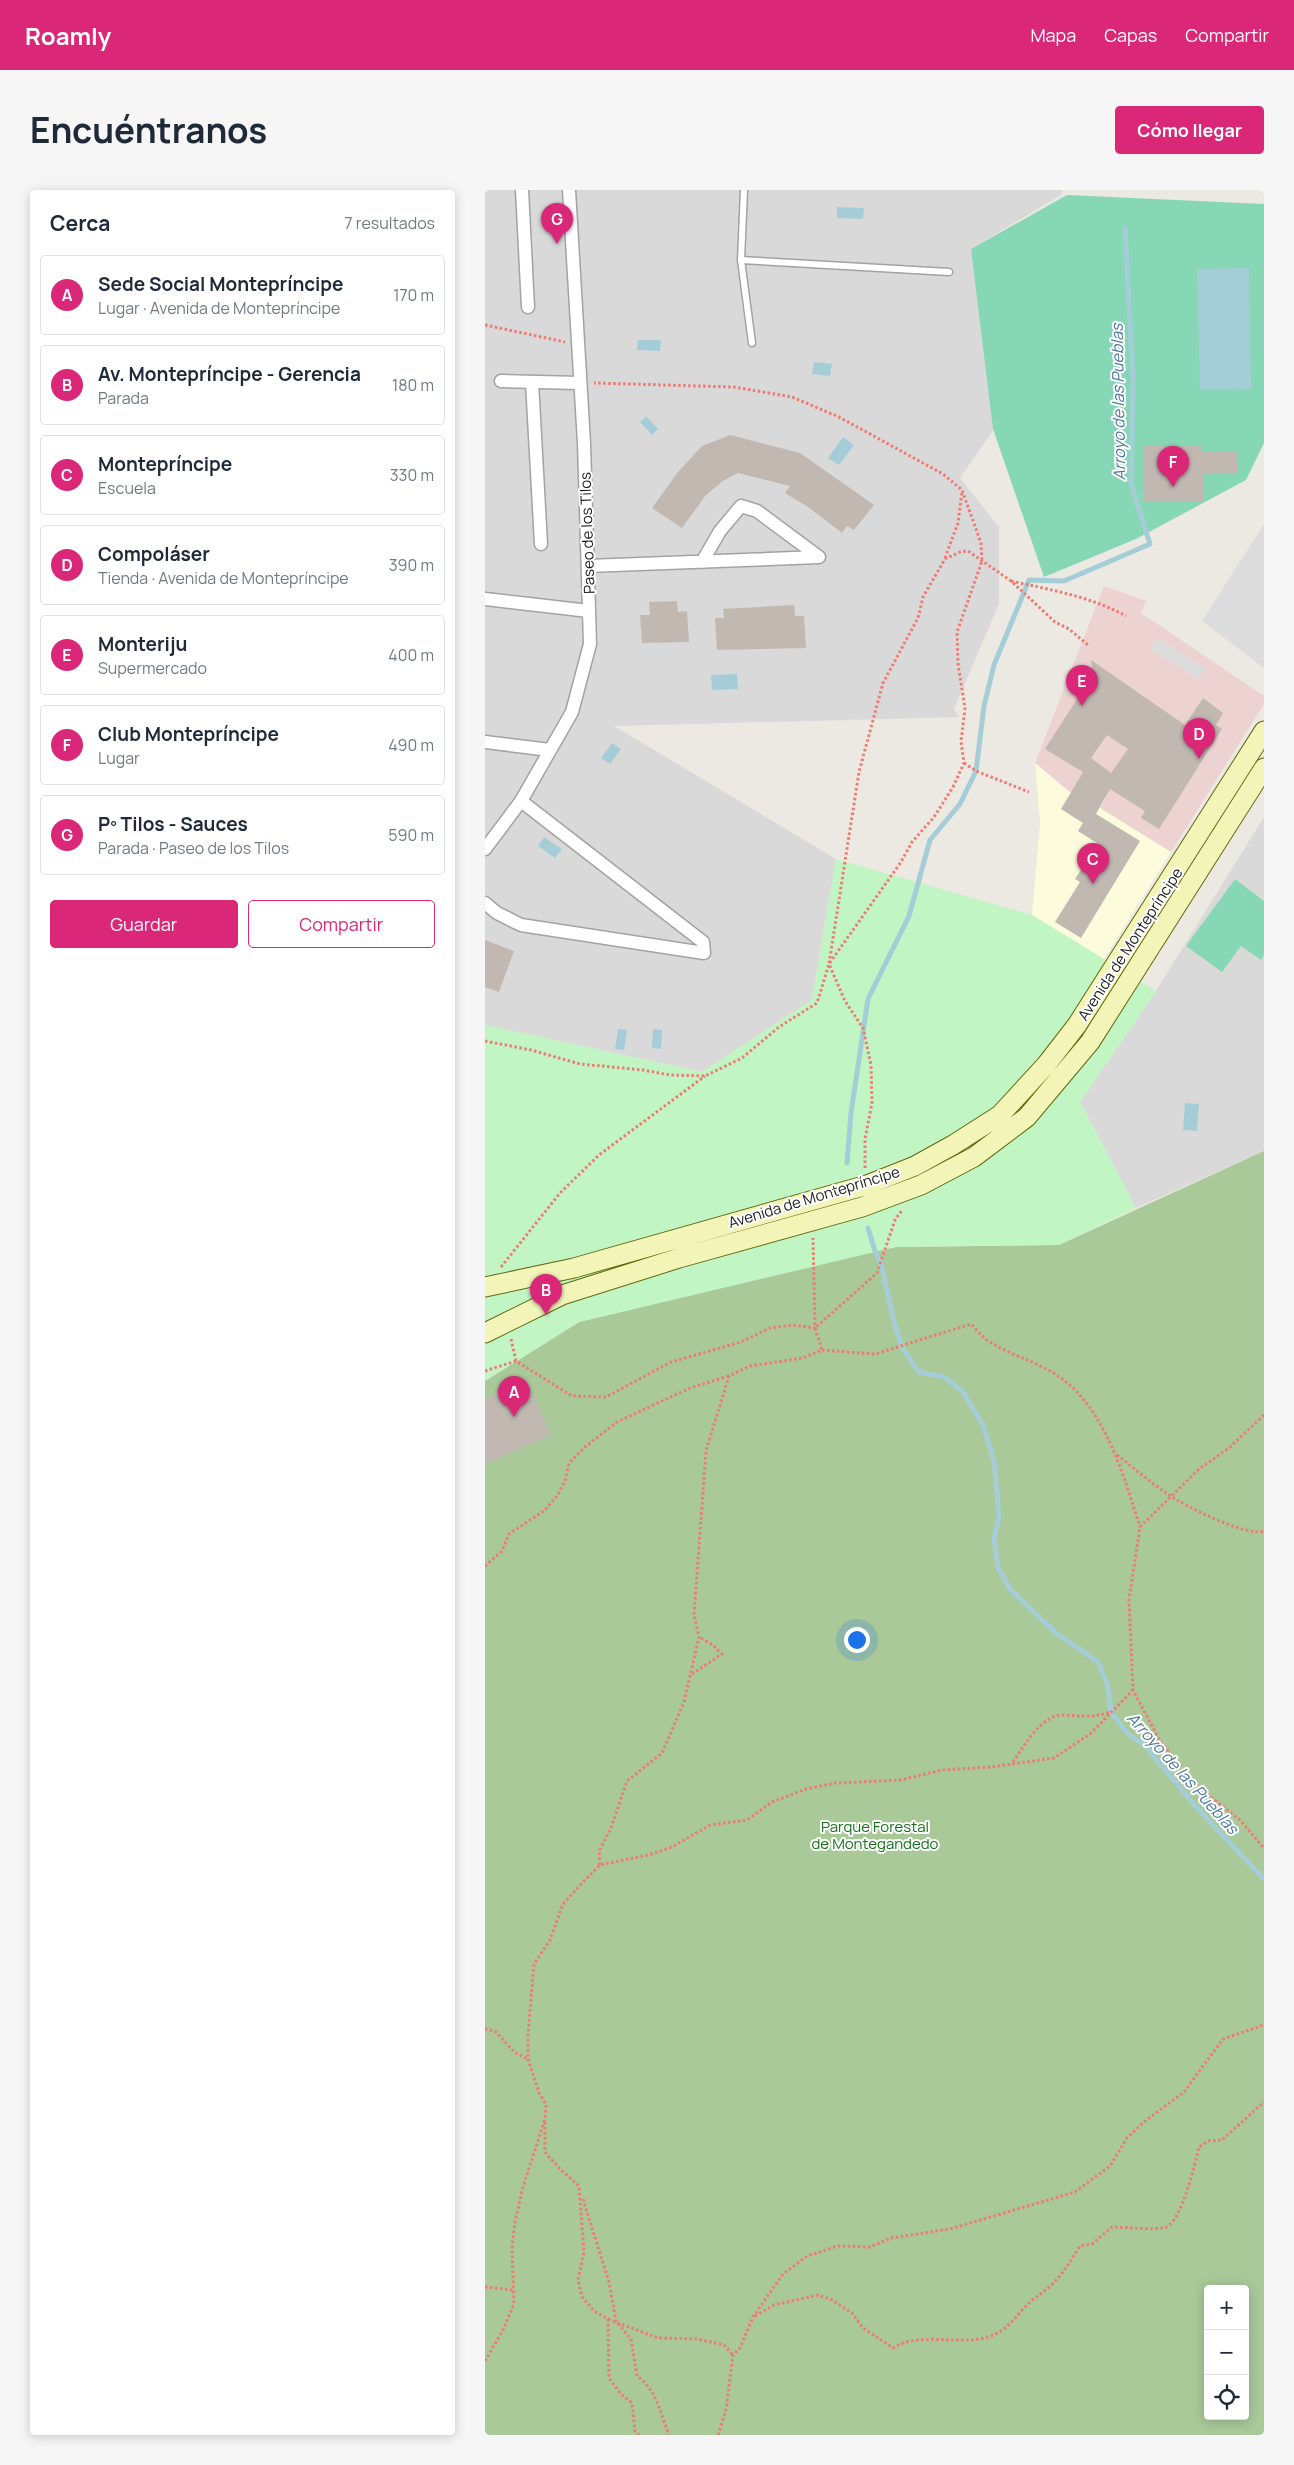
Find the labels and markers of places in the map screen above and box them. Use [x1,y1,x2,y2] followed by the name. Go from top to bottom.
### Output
[541,203,573,244] pin: G
[1157,446,1189,487] pin: F
[1066,665,1098,706] pin: E
[1183,718,1215,759] pin: D
[1077,843,1109,884] pin: C
[530,1274,562,1315] pin: B
[498,1376,530,1417] pin: A

